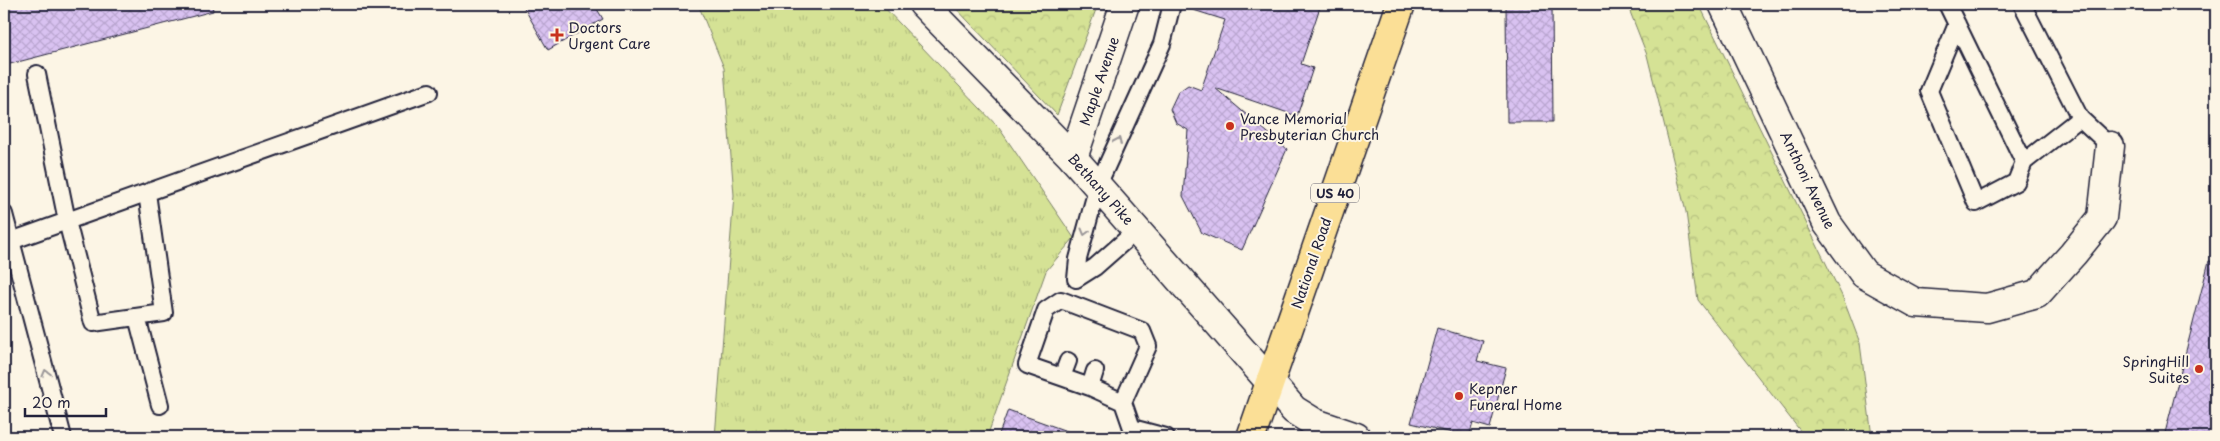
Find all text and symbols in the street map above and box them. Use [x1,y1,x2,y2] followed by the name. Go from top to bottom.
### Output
[568,17,651,54] place label: Doctors Urgent Care
[550,28,564,42] marker: Doctors Urgent Care
[1074,33,1124,128] street label: Maple Avenue
[1240,108,1379,145] place label: Vance Memorial Presbyterian Church
[1224,120,1236,132] marker: Vance Memorial Presbyterian Church
[1775,128,1841,233] street label: Anthoni Avenue
[1111,137,1122,146] one-way arrow
[1063,149,1139,229] street label: Bethany Pike
[1311,184,1359,202] road number: US 40
[1286,215,1336,311] street label: National Road
[1080,228,1091,237] one-way arrow
[2123,351,2189,388] place label: SpringHill Suites
[2193,363,2205,375] marker: SpringHill Suites
[41,369,52,378] one-way arrow
[1469,378,1562,415] place label: Kepner Funeral Home
[25,386,106,418] scale bar
[32,390,71,413] text: 20 m
[1453,390,1465,402] marker: Kepner Funeral Home

